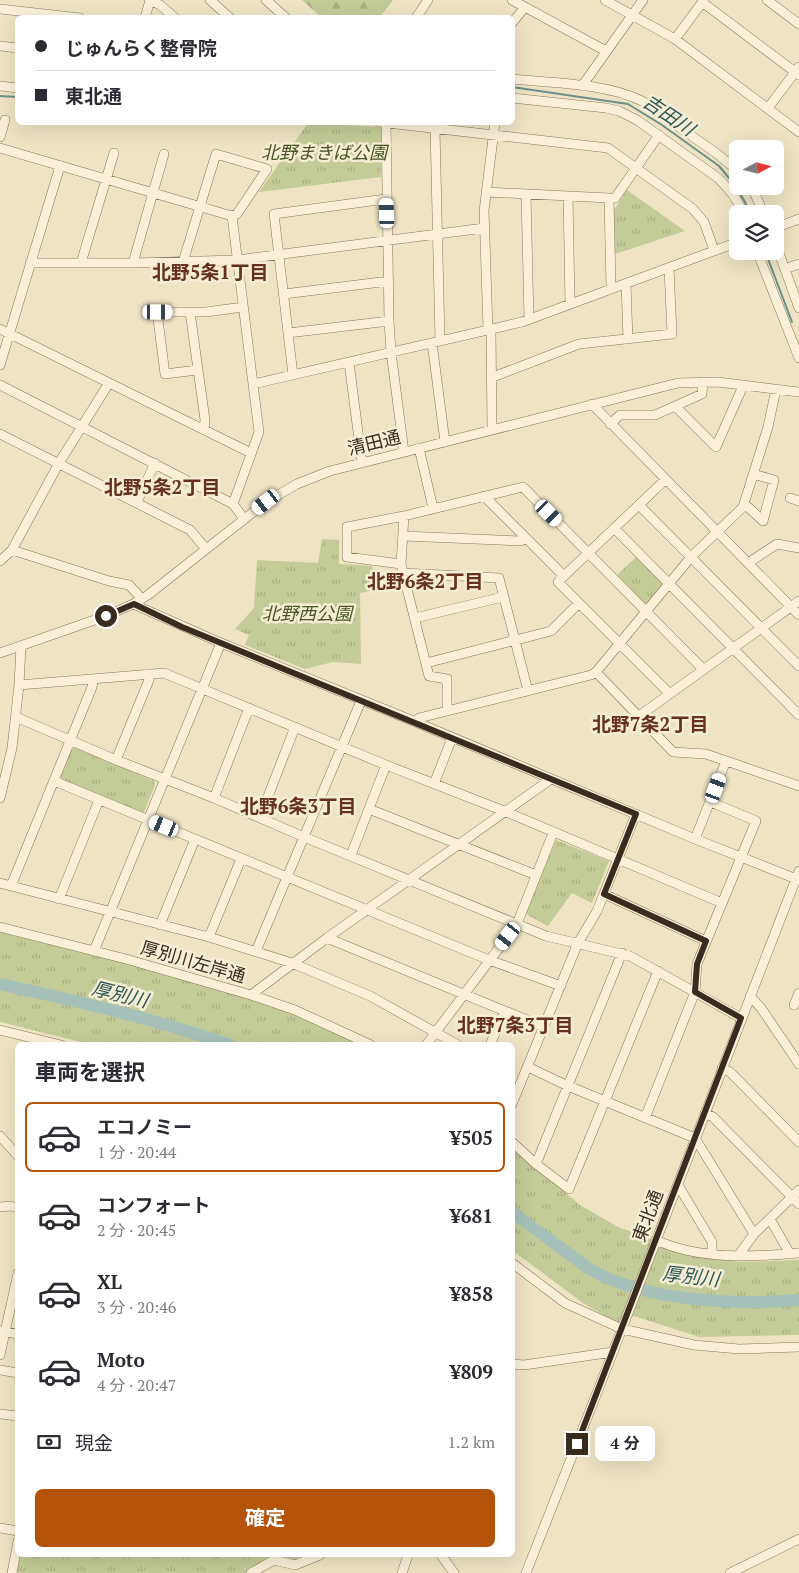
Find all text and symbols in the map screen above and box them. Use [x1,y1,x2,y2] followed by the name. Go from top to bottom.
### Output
[65,35,217,60] text: じゅんらく整骨院
[65,83,122,108] text: 東北通
[639,88,702,142] water label: 吉田川
[261,140,390,164] park label: 北野まきば公園
[729,140,784,195] north arrow
[729,140,784,260] map controls
[378,198,395,228] car
[729,205,784,260] button: layers
[152,259,268,284] district label: 北野5条1丁目
[143,305,173,320] car
[345,424,403,460] street label: 清田通
[104,474,220,499] district label: 北野5条2丁目
[249,487,282,517] car
[533,497,564,529] car
[367,568,483,593] district label: 北野6条2丁目
[262,601,355,625] park label: 北野西公園
[95,605,117,627] route start
[592,711,708,736] district label: 北野7条2丁目
[703,771,728,805] car
[240,793,356,818] district label: 北野6条3丁目
[147,813,180,839] car
[492,920,523,952] car
[138,935,248,987] street label: 厚別川左岸通
[89,974,153,1013] water label: 厚別川
[457,1012,573,1037] district label: 北野7条3丁目
[35,1057,145,1086] text: 車両を選択
[97,1114,192,1139] text: エコノミー
[37,1115,82,1160] icon: car
[450,1125,493,1150] text: ¥505
[97,1141,176,1163] text: 1 分 · 20:44
[626,1186,668,1245] street label: 東北通
[97,1192,210,1217] text: コンフォート
[37,1193,82,1238] icon: car
[450,1203,493,1228] text: ¥681
[97,1219,176,1241] text: 2 分 · 20:45
[661,1260,723,1292] water label: 厚別川
[97,1269,122,1294] text: XL
[37,1271,82,1316] icon: car
[450,1281,493,1306] text: ¥858
[97,1296,176,1318] text: 3 分 · 20:46
[97,1347,145,1372] text: Moto
[37,1349,82,1394] icon: car
[450,1359,493,1384] text: ¥809
[97,1374,176,1396] text: 4 分 · 20:47
[594,1426,654,1462] callout: 4 分
[35,1428,63,1456] icon: cash
[75,1430,113,1455] text: 現金
[448,1431,495,1453] text: 1.2 km
[610,1432,640,1454] text: 4 分
[566,1433,588,1455] route end
[35,1489,495,1547] button: 確定

